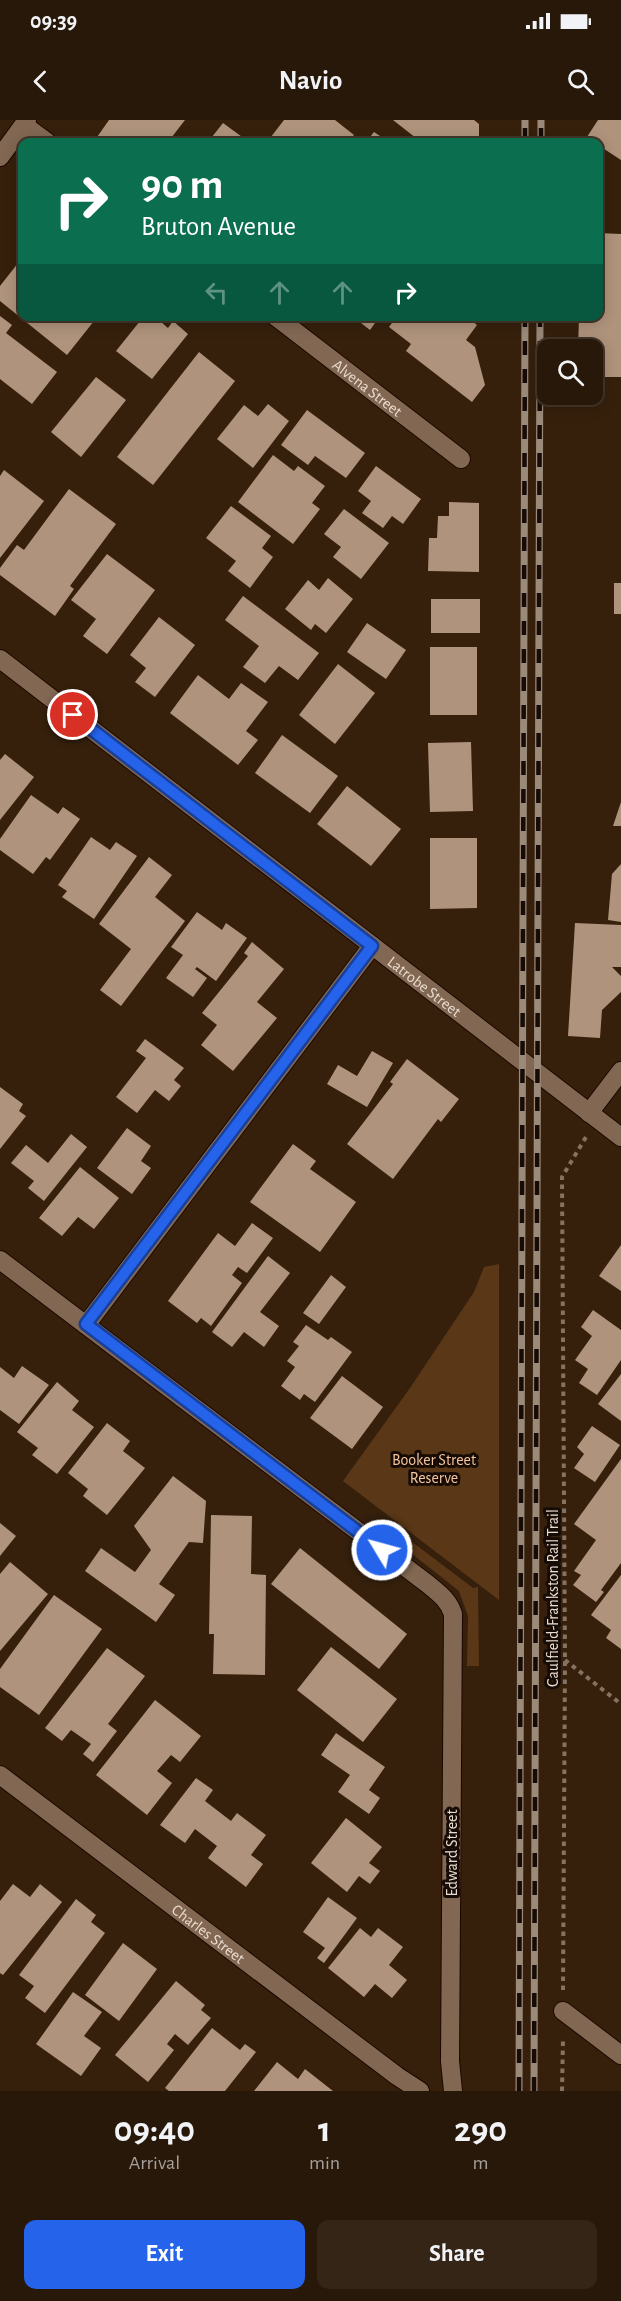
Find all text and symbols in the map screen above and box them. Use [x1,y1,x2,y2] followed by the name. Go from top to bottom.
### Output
[30,10,77,32] text: 09:39
[24,65,57,98] icon: back
[564,65,597,98] icon: search
[279,67,342,94] text: Navio
[42,162,120,240] icon: right
[141,164,223,206] text: 90 m
[141,213,296,240] text: Bruton Avenue
[200,276,233,309] icon: left
[263,276,296,309] icon: ahead
[326,276,359,309] icon: ahead
[389,276,422,309] icon: right
[537,339,603,405] map controls
[537,339,603,405] button: search
[329,356,405,420] street label: Alvena Street
[47,689,98,740] pin
[56,698,89,731] icon: arrive
[384,953,464,1020] street label: Latrobe Street
[392,1452,476,1486] park label: Booker Street Reserve
[545,1509,561,1687] street label: Caulfield-Frankston Rail Trail
[350,1518,414,1582] position arrow
[444,1809,460,1897] street label: Edward Street
[169,1902,248,1967] street label: Charles Street
[114,2112,195,2148] text: 09:40
[318,2112,331,2148] text: 1
[454,2112,507,2148] text: 290
[129,2153,180,2173] text: Arrival
[309,2153,340,2173] text: min
[473,2153,489,2173] text: m
[24,2220,305,2289] button: Exit
[317,2220,597,2289] button: Share

